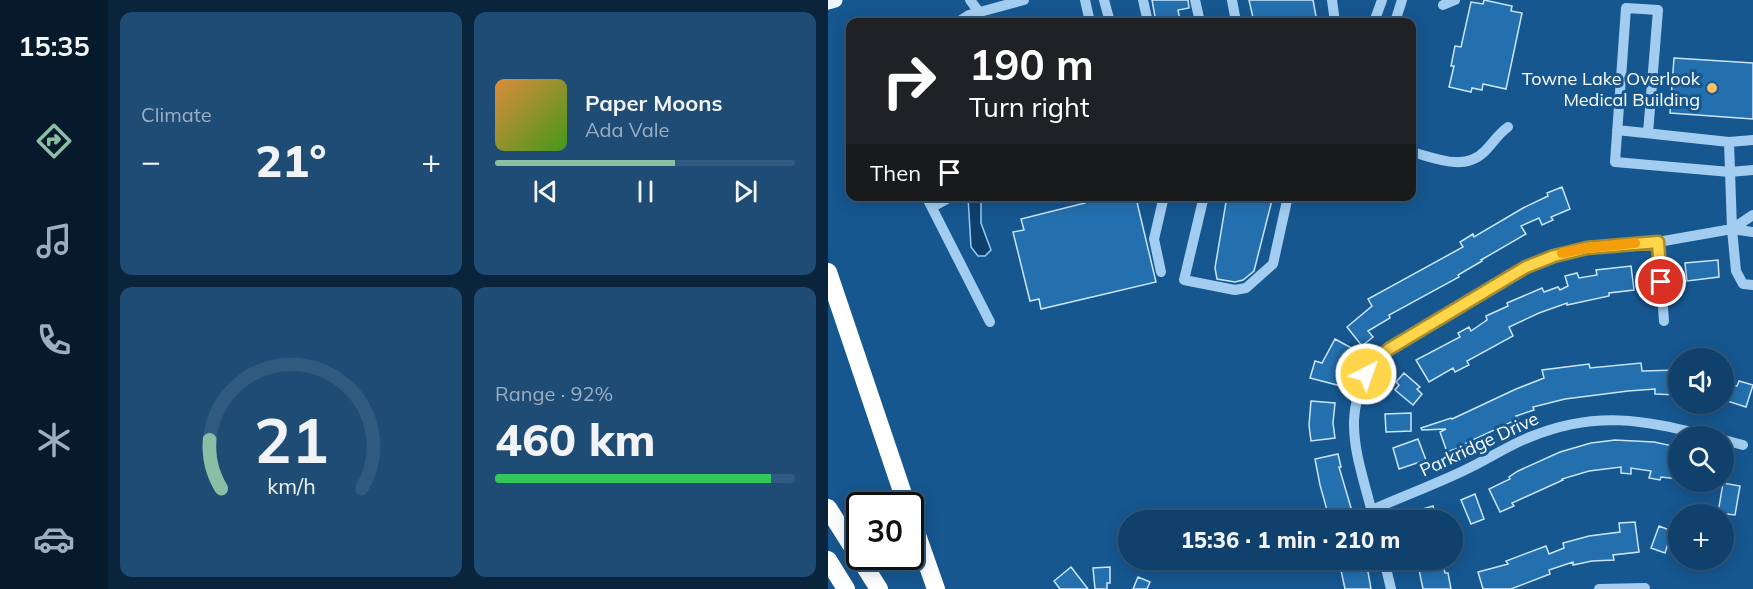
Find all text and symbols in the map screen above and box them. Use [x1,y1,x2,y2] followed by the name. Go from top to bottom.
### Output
[18,29,90,63] text: 15:35
[969,38,1094,91] text: 190 m
[870,42,948,120] icon: right
[1522,67,1701,111] place label: Towne Lake Overlook Medical Building
[1705,81,1719,95] marker: Towne Lake Overlook Medical Building
[585,89,723,117] text: Paper Moons
[969,90,1089,124] text: Turn right
[141,102,212,127] text: Climate
[585,117,669,142] text: Ada Vale
[33,120,75,162] icon: directions
[255,132,327,188] text: 21°
[141,140,161,181] text: −
[421,140,441,181] text: +
[933,156,966,189] icon: arrive
[870,159,921,187] text: Then
[529,175,562,208] icon: previous
[629,175,662,208] icon: pause
[729,175,762,208] icon: next
[33,220,75,262] icon: music
[1635,256,1686,307] pin
[1644,265,1677,298] icon: arrive
[33,319,75,361] icon: phone
[1334,342,1398,406] position arrow
[1668,348,1734,570] map controls
[1668,348,1734,414] button: sound
[495,381,613,406] text: Range · 92%
[254,400,328,479] text: 21
[1416,406,1542,482] street label: Parkridge Drive
[495,411,656,467] text: 460 km
[33,419,75,461] icon: climate
[1668,426,1734,492] button: search
[267,472,315,499] text: km/h
[846,492,924,570] speed limit sign: 30
[1668,504,1734,570] button: +
[33,518,75,560] icon: car
[1181,526,1400,554] text: 15:36 · 1 min · 210 m

